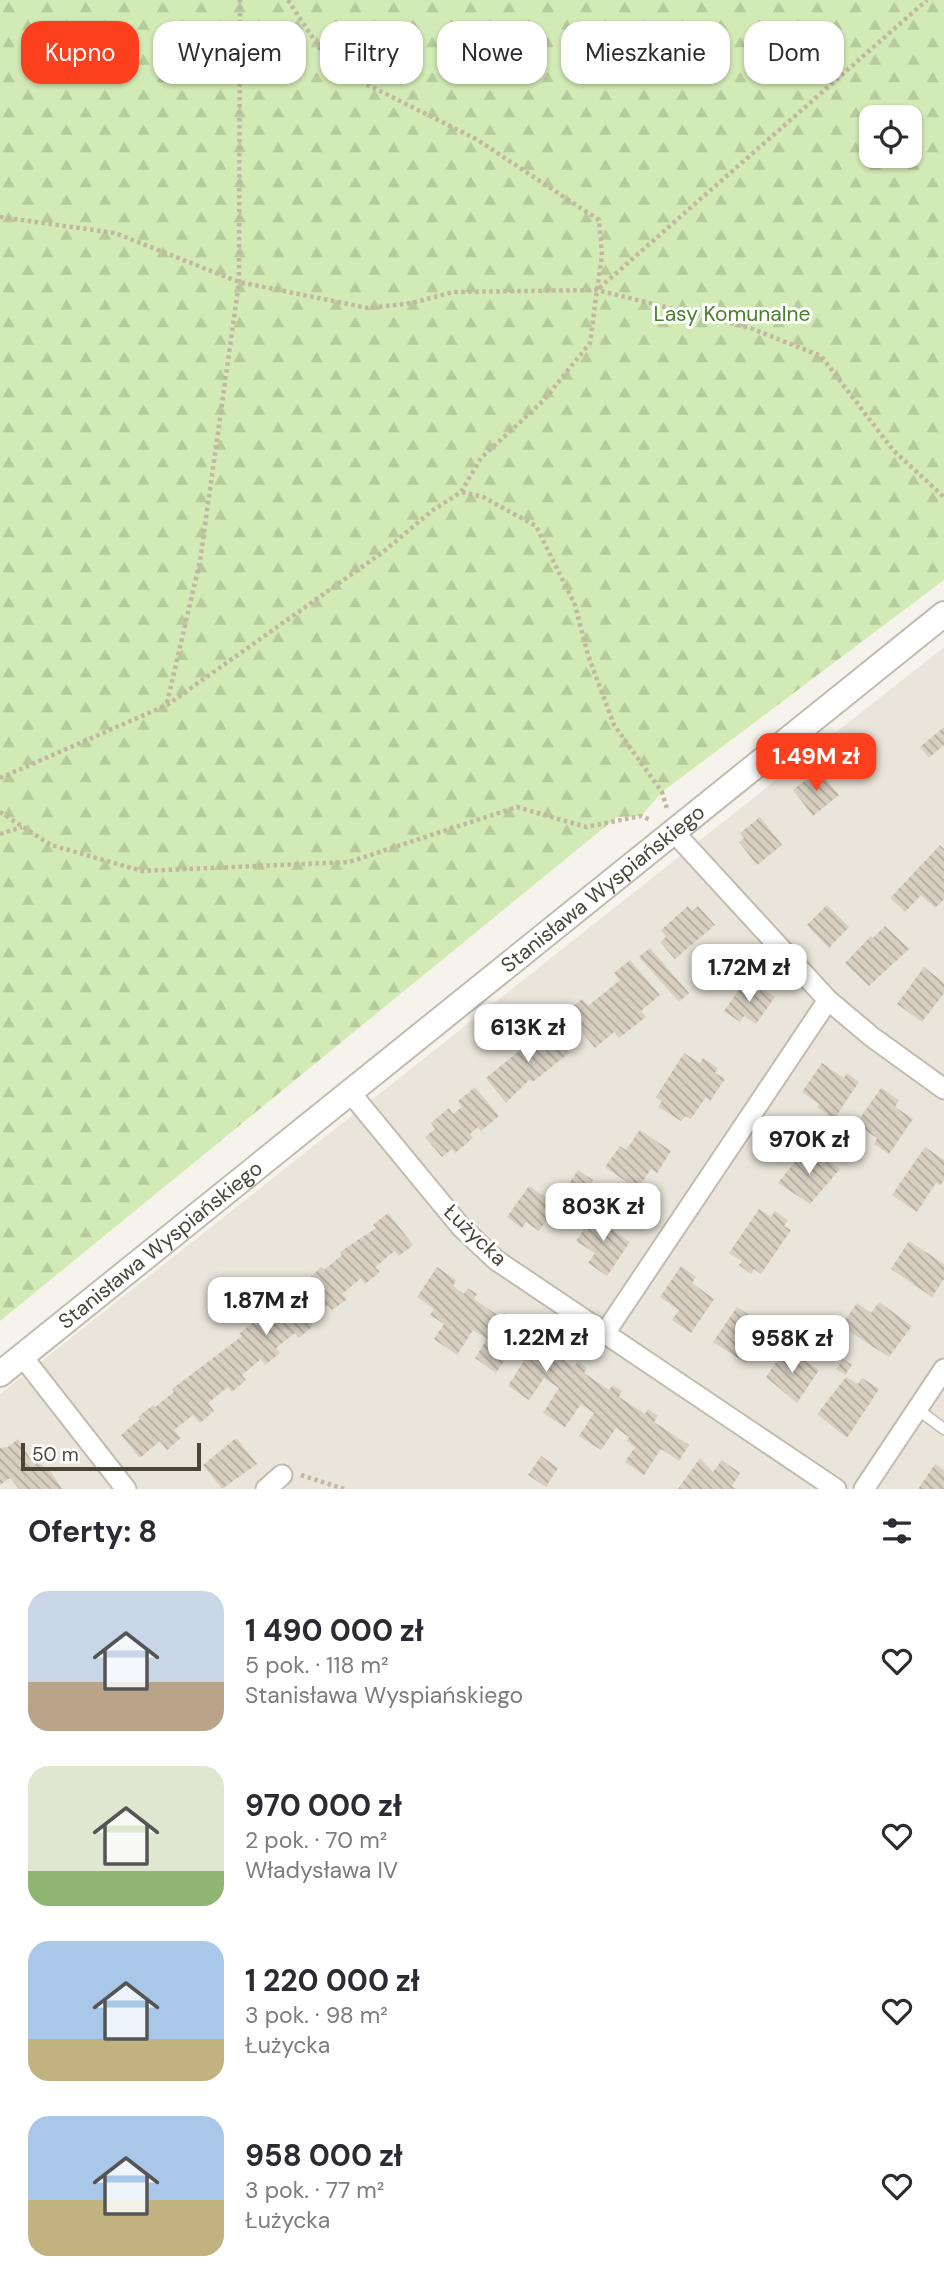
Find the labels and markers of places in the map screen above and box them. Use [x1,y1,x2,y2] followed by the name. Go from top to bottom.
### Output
[744,734,888,793] pin: 1.49M zł
[677,944,821,1004] pin: 1.72M zł
[463,1004,593,1064] pin: 613K zł
[744,1116,874,1176] pin: 970K zł
[538,1184,668,1243] pin: 803K zł
[194,1278,338,1337] pin: 1.87M zł
[474,1314,618,1374] pin: 1.22M zł
[727,1316,857,1375] pin: 958K zł

